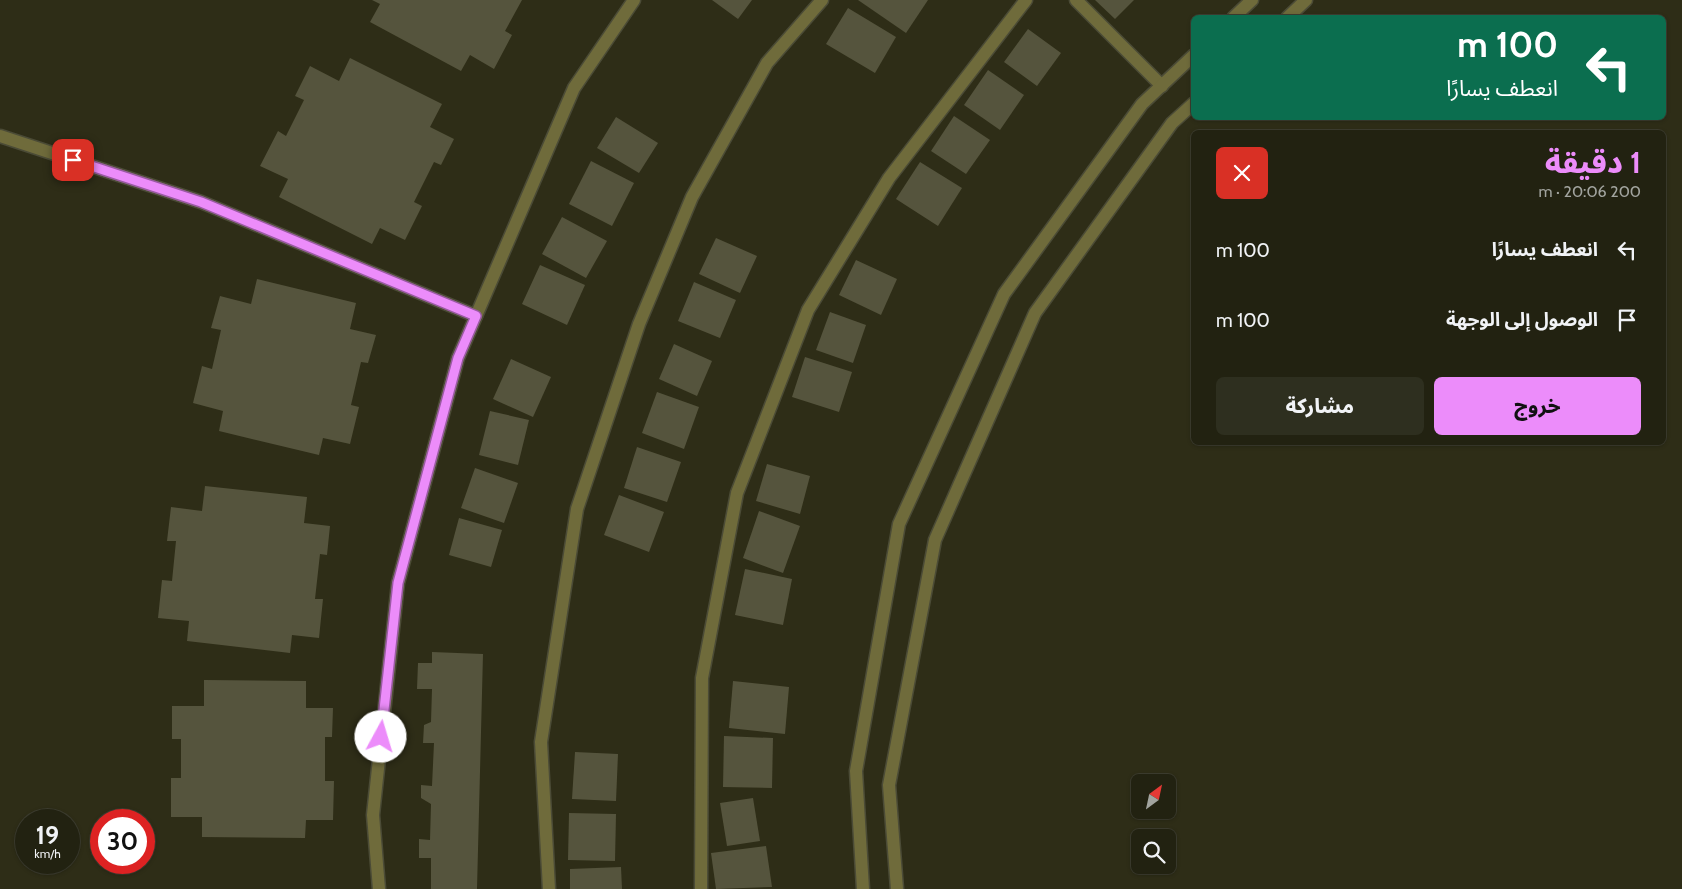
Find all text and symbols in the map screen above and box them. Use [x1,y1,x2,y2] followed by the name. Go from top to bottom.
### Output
[1457,23,1558,66] text: 100 m
[1576,35,1641,100] icon: left
[1446,75,1558,102] text: انعطف يسارًا
[52,139,94,181] pin
[1545,144,1641,181] text: 1 دقيقة
[59,146,87,174] icon: arrive
[1216,147,1268,199] button: close
[1538,182,1641,201] text: 200 m · 20:06
[1613,236,1641,264] icon: left
[1492,238,1598,261] text: انعطف يسارًا
[1216,239,1270,262] text: 100 m
[1613,306,1641,334] icon: arrive
[1446,308,1598,331] text: الوصول إلى الوجهة
[1216,309,1270,332] text: 100 m
[1216,377,1424,435] button: مشاركة
[1434,377,1641,435] button: خروج
[354,710,406,762] position arrow
[1131,774,1176,819] north arrow
[1131,774,1176,874] map controls
[90,809,155,874] speed limit sign: 30
[36,820,59,850] text: 19
[1131,829,1176,874] button: search
[34,846,61,861] text: km/h

